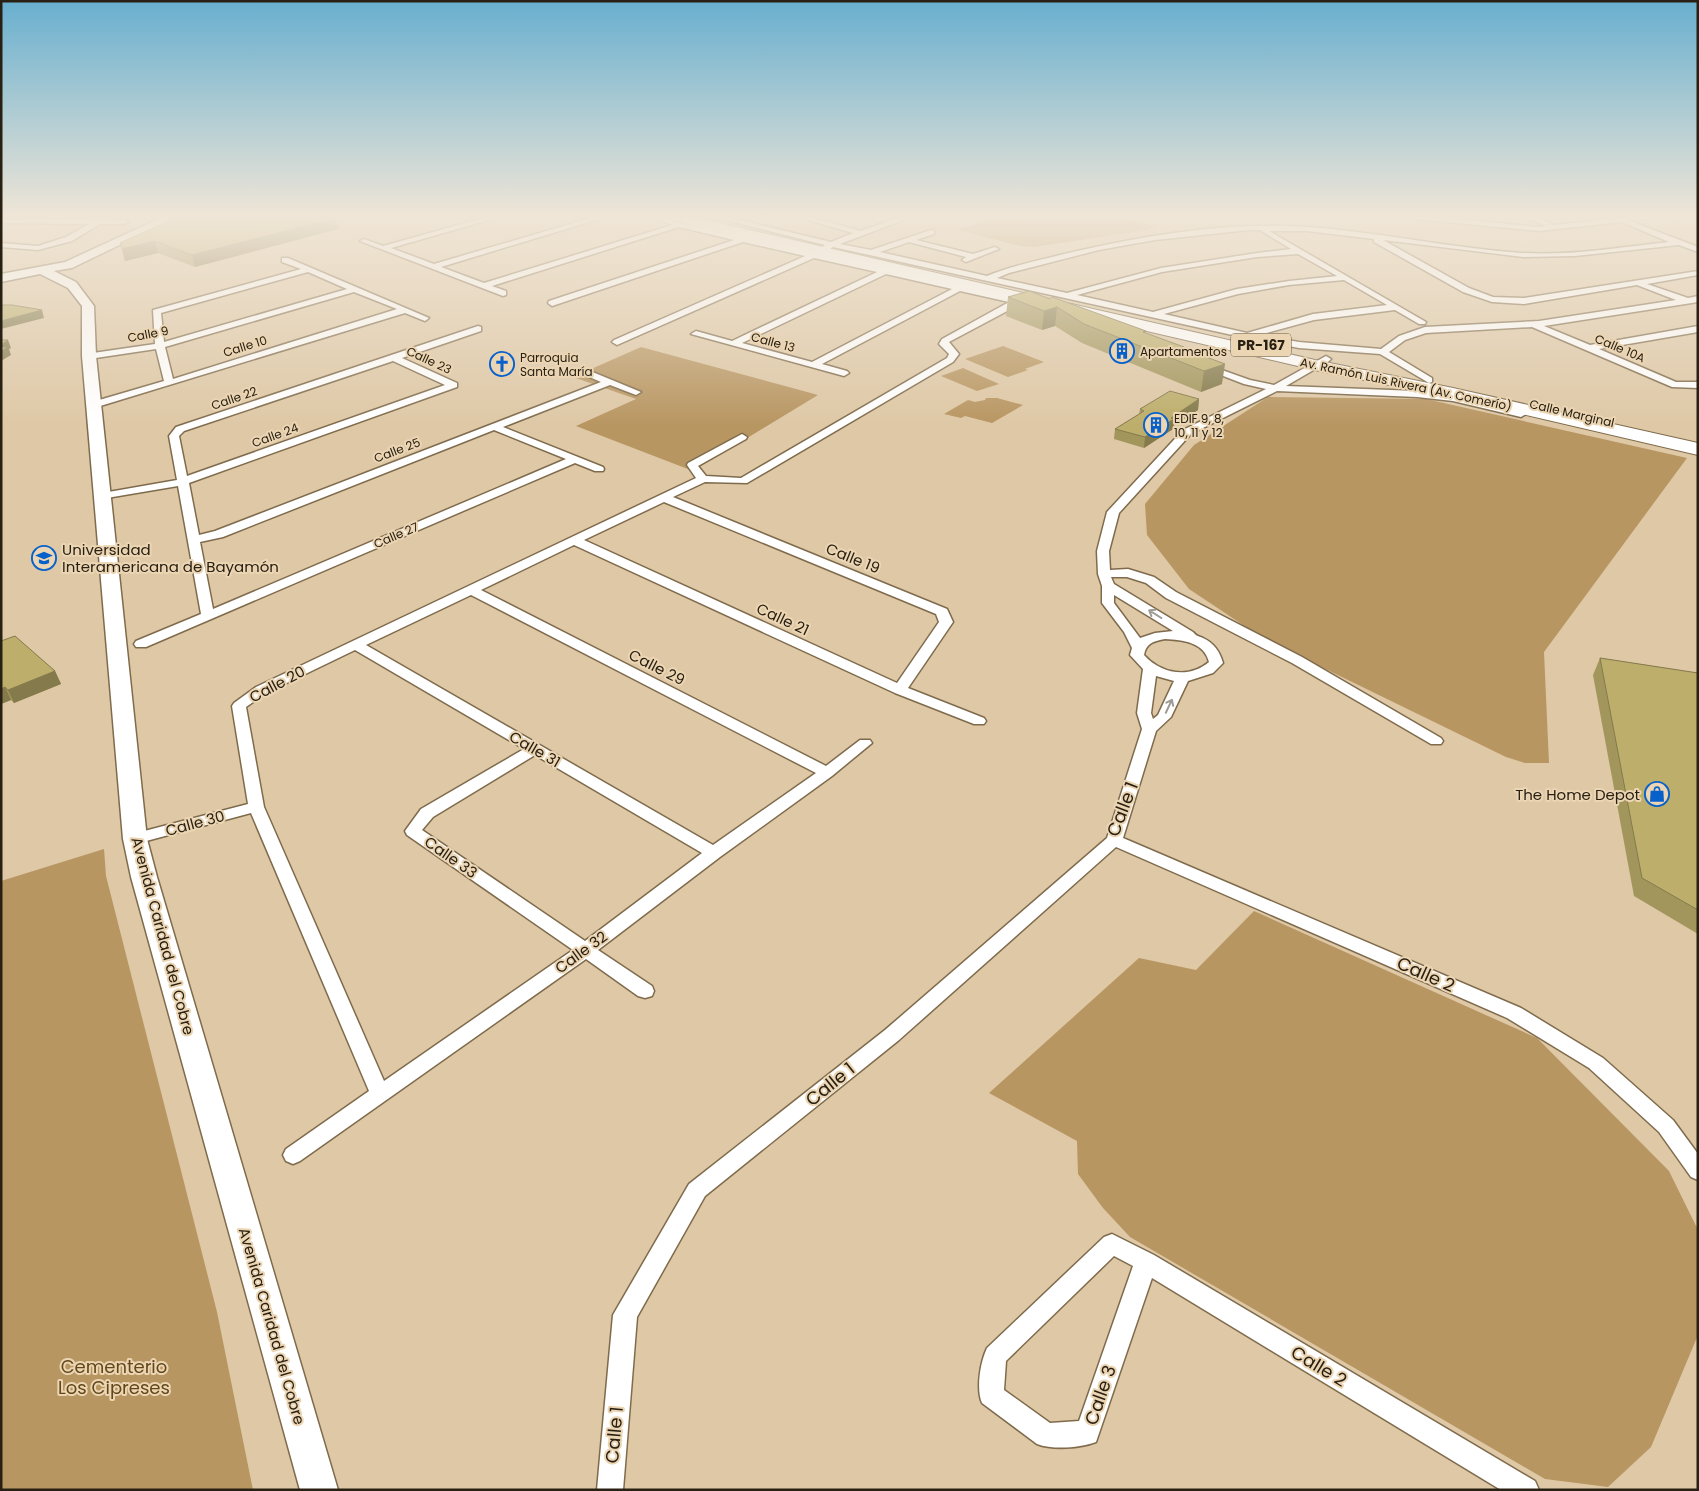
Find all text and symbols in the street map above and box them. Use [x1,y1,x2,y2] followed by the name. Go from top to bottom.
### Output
[126,322,170,346] street label: Calle 9
[749,328,797,356] street label: Calle 13
[1592,330,1648,366] street label: Calle 10A
[221,331,269,361] street label: Calle 10
[1231,334,1291,356] road number: PR-167
[1109,338,1135,364] building icon: Apartamentos
[404,342,454,378] street label: Calle 23
[1140,343,1227,360] place label: Apartamentos
[520,349,593,380] place label: Parroquia Santa María
[489,351,515,377] church icon: Parroquia Santa María
[1299,353,1513,415] street label: Av. Ramón Luis Rivera (Av. Comerío)
[209,382,259,414] street label: Calle 22
[1528,395,1616,431] street label: Calle Marginal
[1174,410,1225,441] place label: EDIF 9, 8, 10, 11 y 12
[1143,412,1169,438] building icon: EDIF 9, 8, 10, 11 y 12
[249,419,301,451] street label: Calle 24
[371,433,423,467] street label: Calle 25
[371,518,422,552] street label: Calle 27
[823,538,883,578] street label: Calle 19
[62,539,279,577] place label: Universidad Interamericana de Bayamón
[31,545,57,571] school or university icon: Universidad Interamericana de Bayamón
[753,598,813,640] street label: Calle 21
[1148,609,1162,619] one-way arrow
[625,644,689,690] street label: Calle 29
[245,661,309,707] street label: Calle 20
[1164,698,1174,713] one-way arrow
[505,726,565,772] street label: Calle 31
[1100,778,1144,840] street label: Calle 1
[1644,781,1670,807] shop icon: The Home Depot
[1515,784,1640,805] place label: The Home Depot
[163,805,227,841] street label: Calle 30
[420,831,482,883] street label: Calle 33
[126,835,200,1037] street label: Avenida Caridad del Cobre
[551,926,611,978] street label: Calle 32
[1393,950,1459,998] street label: Calle 2
[800,1056,860,1112] street label: Calle 1
[234,1225,310,1427] street label: Avenida Caridad del Cobre
[1286,1340,1352,1392] street label: Calle 2
[58,1354,170,1400] park label: Cementerio Los Cipreses
[1078,1362,1122,1428] street label: Calle 3
[599,1406,629,1464] street label: Calle 1

